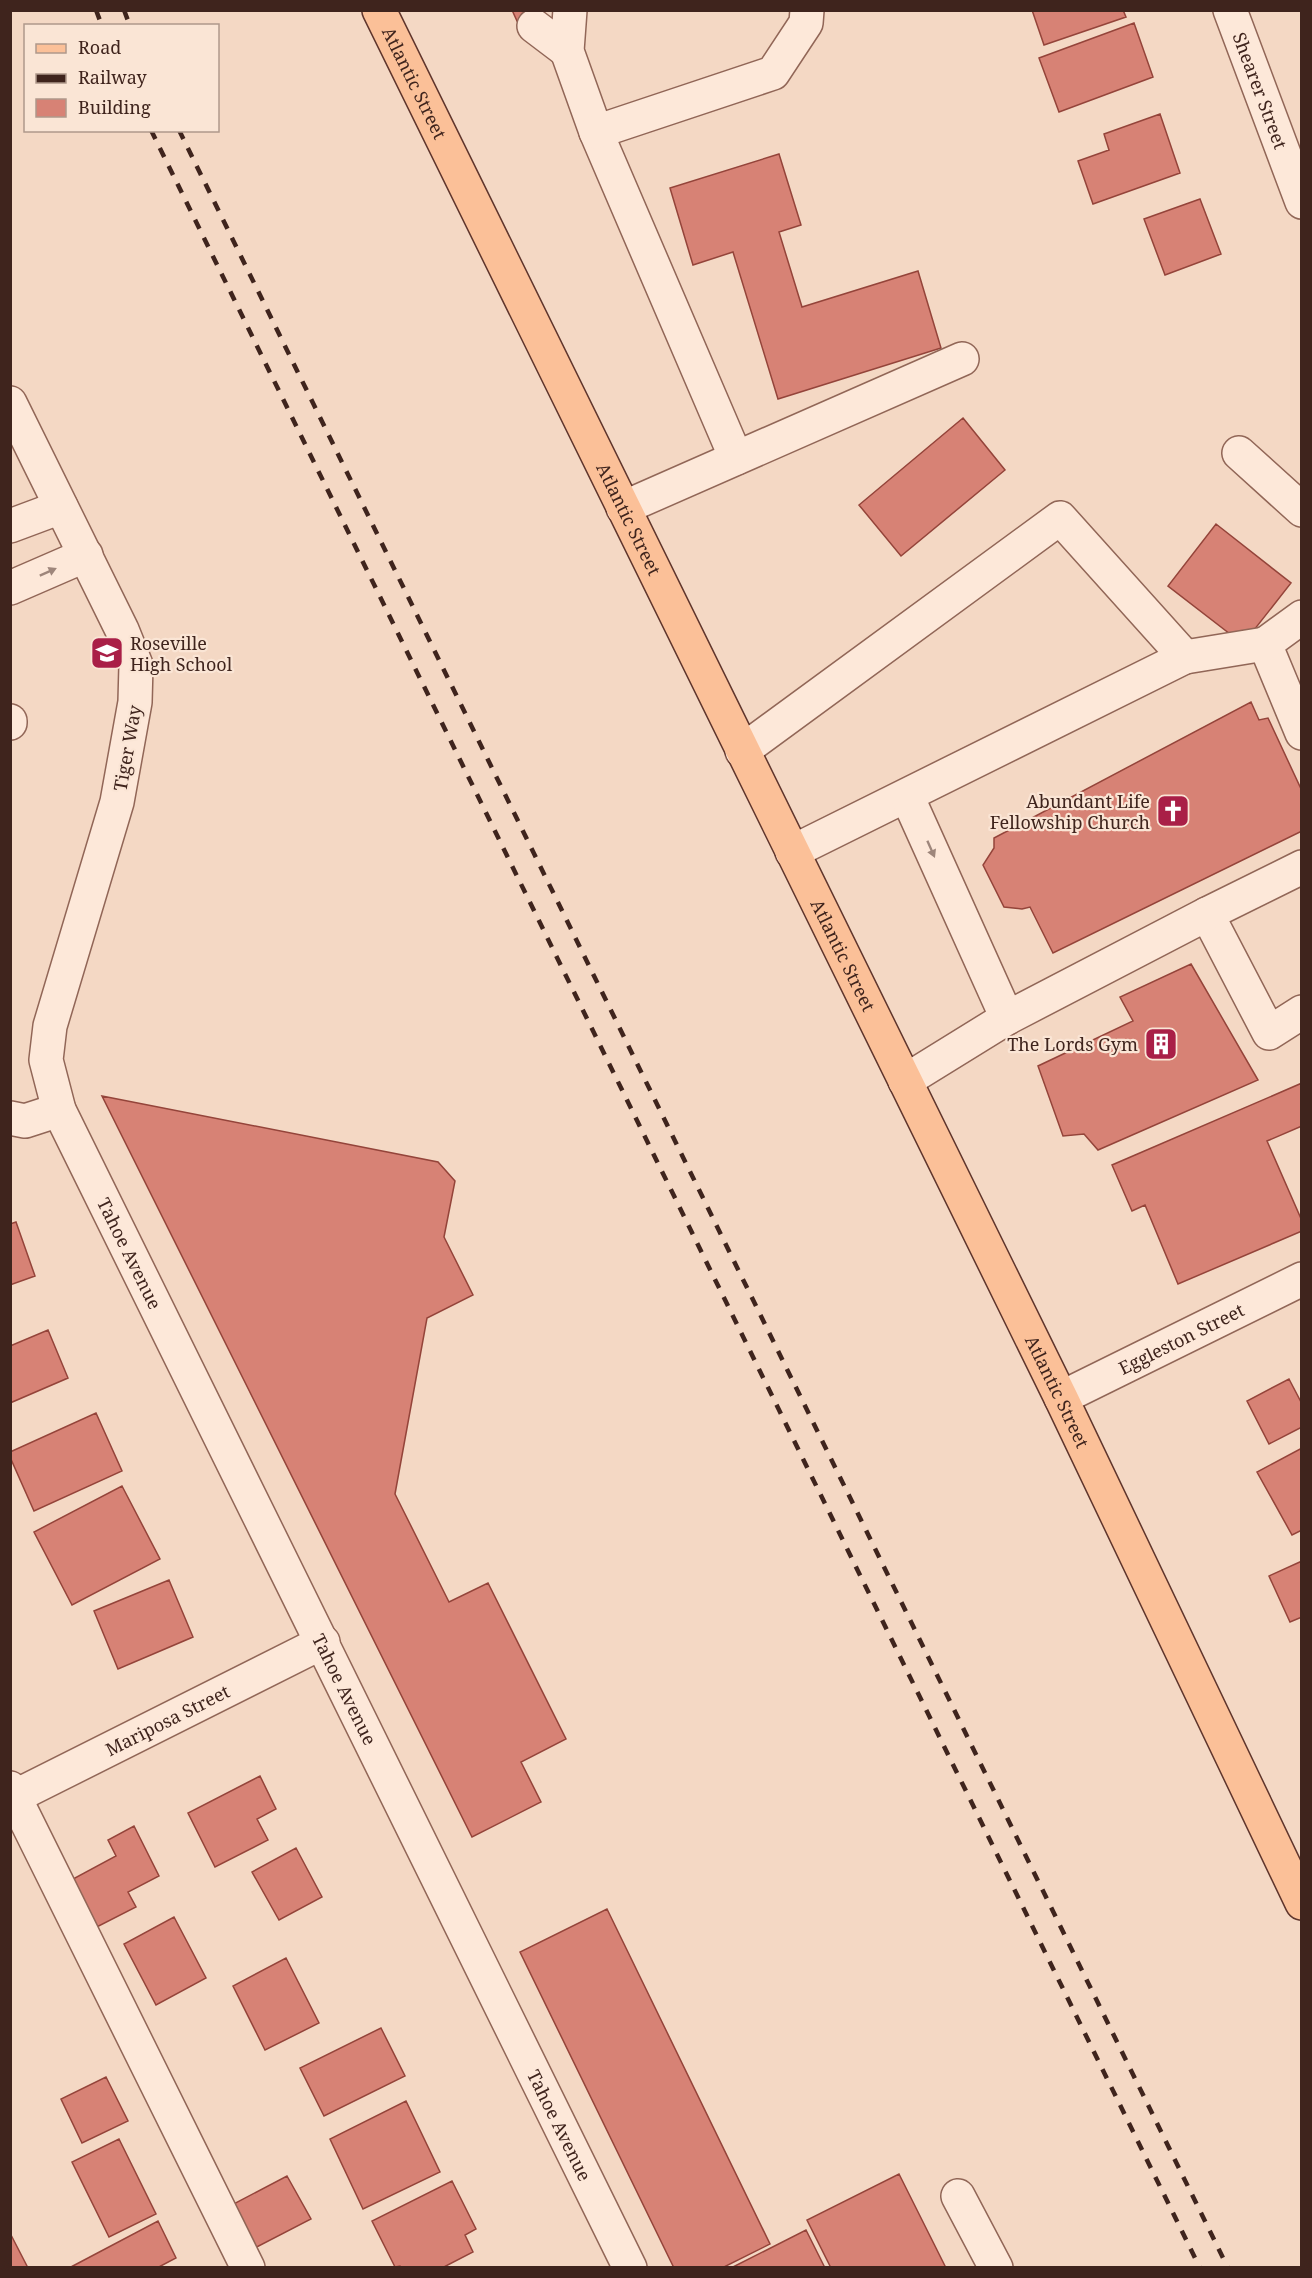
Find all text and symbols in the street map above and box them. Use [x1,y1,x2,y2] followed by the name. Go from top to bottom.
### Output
[377,23,452,143] street label: Atlantic Street
[24,24,219,132] legend
[1227,29,1293,152] street label: Shearer Street
[78,35,121,59] text: Road
[78,65,148,89] text: Railway
[78,95,151,119] text: Building
[591,459,667,579] street label: Atlantic Street
[40,567,57,576] one-way arrow
[130,631,233,676] place label: Roseville High School
[89,635,125,671] school or university icon: Roseville High School
[108,702,146,793] street label: Tiger Way
[990,789,1150,834] place label: Abundant Life Fellowship Church
[1155,793,1191,829] church icon: Abundant Life Fellowship Church
[927,840,936,858] one-way arrow
[806,895,881,1015] street label: Atlantic Street
[1143,1026,1179,1062] building icon: The Lords Gym
[1007,1032,1138,1056] place label: The Lords Gym
[92,1194,167,1313] street label: Tahoe Avenue
[1114,1298,1248,1380] street label: Eggleston Street
[1020,1331,1095,1452] street label: Atlantic Street
[307,1630,382,1749] street label: Tahoe Avenue
[101,1679,233,1761] street label: Mariposa Street
[522,2065,597,2185] street label: Tahoe Avenue

